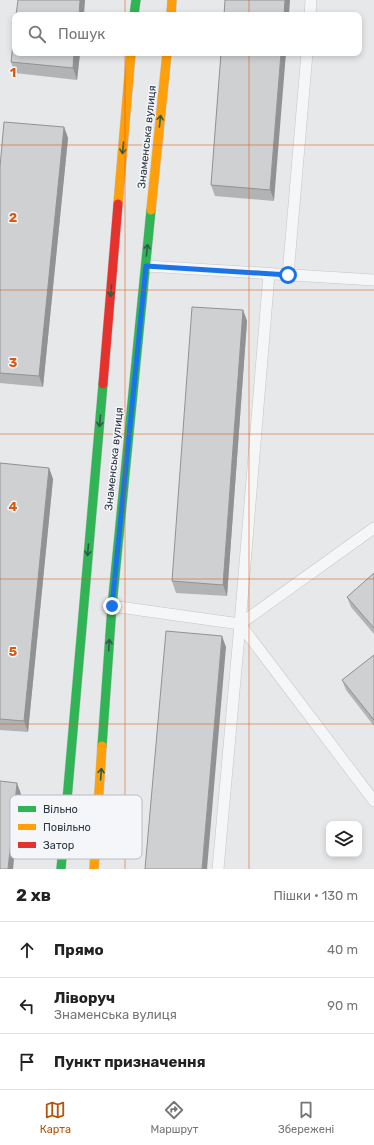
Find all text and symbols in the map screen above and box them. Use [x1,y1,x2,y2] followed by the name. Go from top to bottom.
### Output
[12,12,362,56] search box
[26,23,48,45] icon: search
[58,25,105,43] text: Пошук
[10,65,16,80] text: 1
[135,85,159,189] street label: Знаменська вулиця
[157,115,164,128] one-way arrow
[119,141,127,154] one-way arrow
[9,210,17,225] text: 2
[144,244,151,257] one-way arrow
[279,266,297,284] route start
[107,284,114,297] one-way arrow
[9,355,18,370] text: 3
[102,407,126,511] street label: Знаменська вулиця
[96,414,103,427] one-way arrow
[9,499,18,514] text: 4
[85,543,92,556] one-way arrow
[103,597,121,615] route end
[106,638,113,651] one-way arrow
[9,644,17,659] text: 5
[97,768,104,781] one-way arrow
[10,795,142,859] legend
[43,803,78,816] text: Вільно
[43,821,91,834] text: Повільно
[326,821,362,857] map controls
[326,821,362,857] button: layers
[43,839,74,852] text: Затор
[16,885,51,905] text: 2 хв
[273,888,358,903] text: Пішки · 130 m
[16,939,38,961] icon: ahead
[54,941,104,959] text: Прямо
[327,942,358,957] text: 40 m
[54,989,115,1007] text: Ліворуч
[16,995,38,1017] icon: left
[327,998,358,1013] text: 90 m
[54,1007,177,1022] text: Знаменська вулиця
[16,1051,38,1073] icon: arrive
[54,1053,206,1071] text: Пункт призначення
[40,1099,71,1136] tab: Карта
[150,1099,198,1136] tab: Маршрут
[278,1099,334,1136] tab: Збережені

